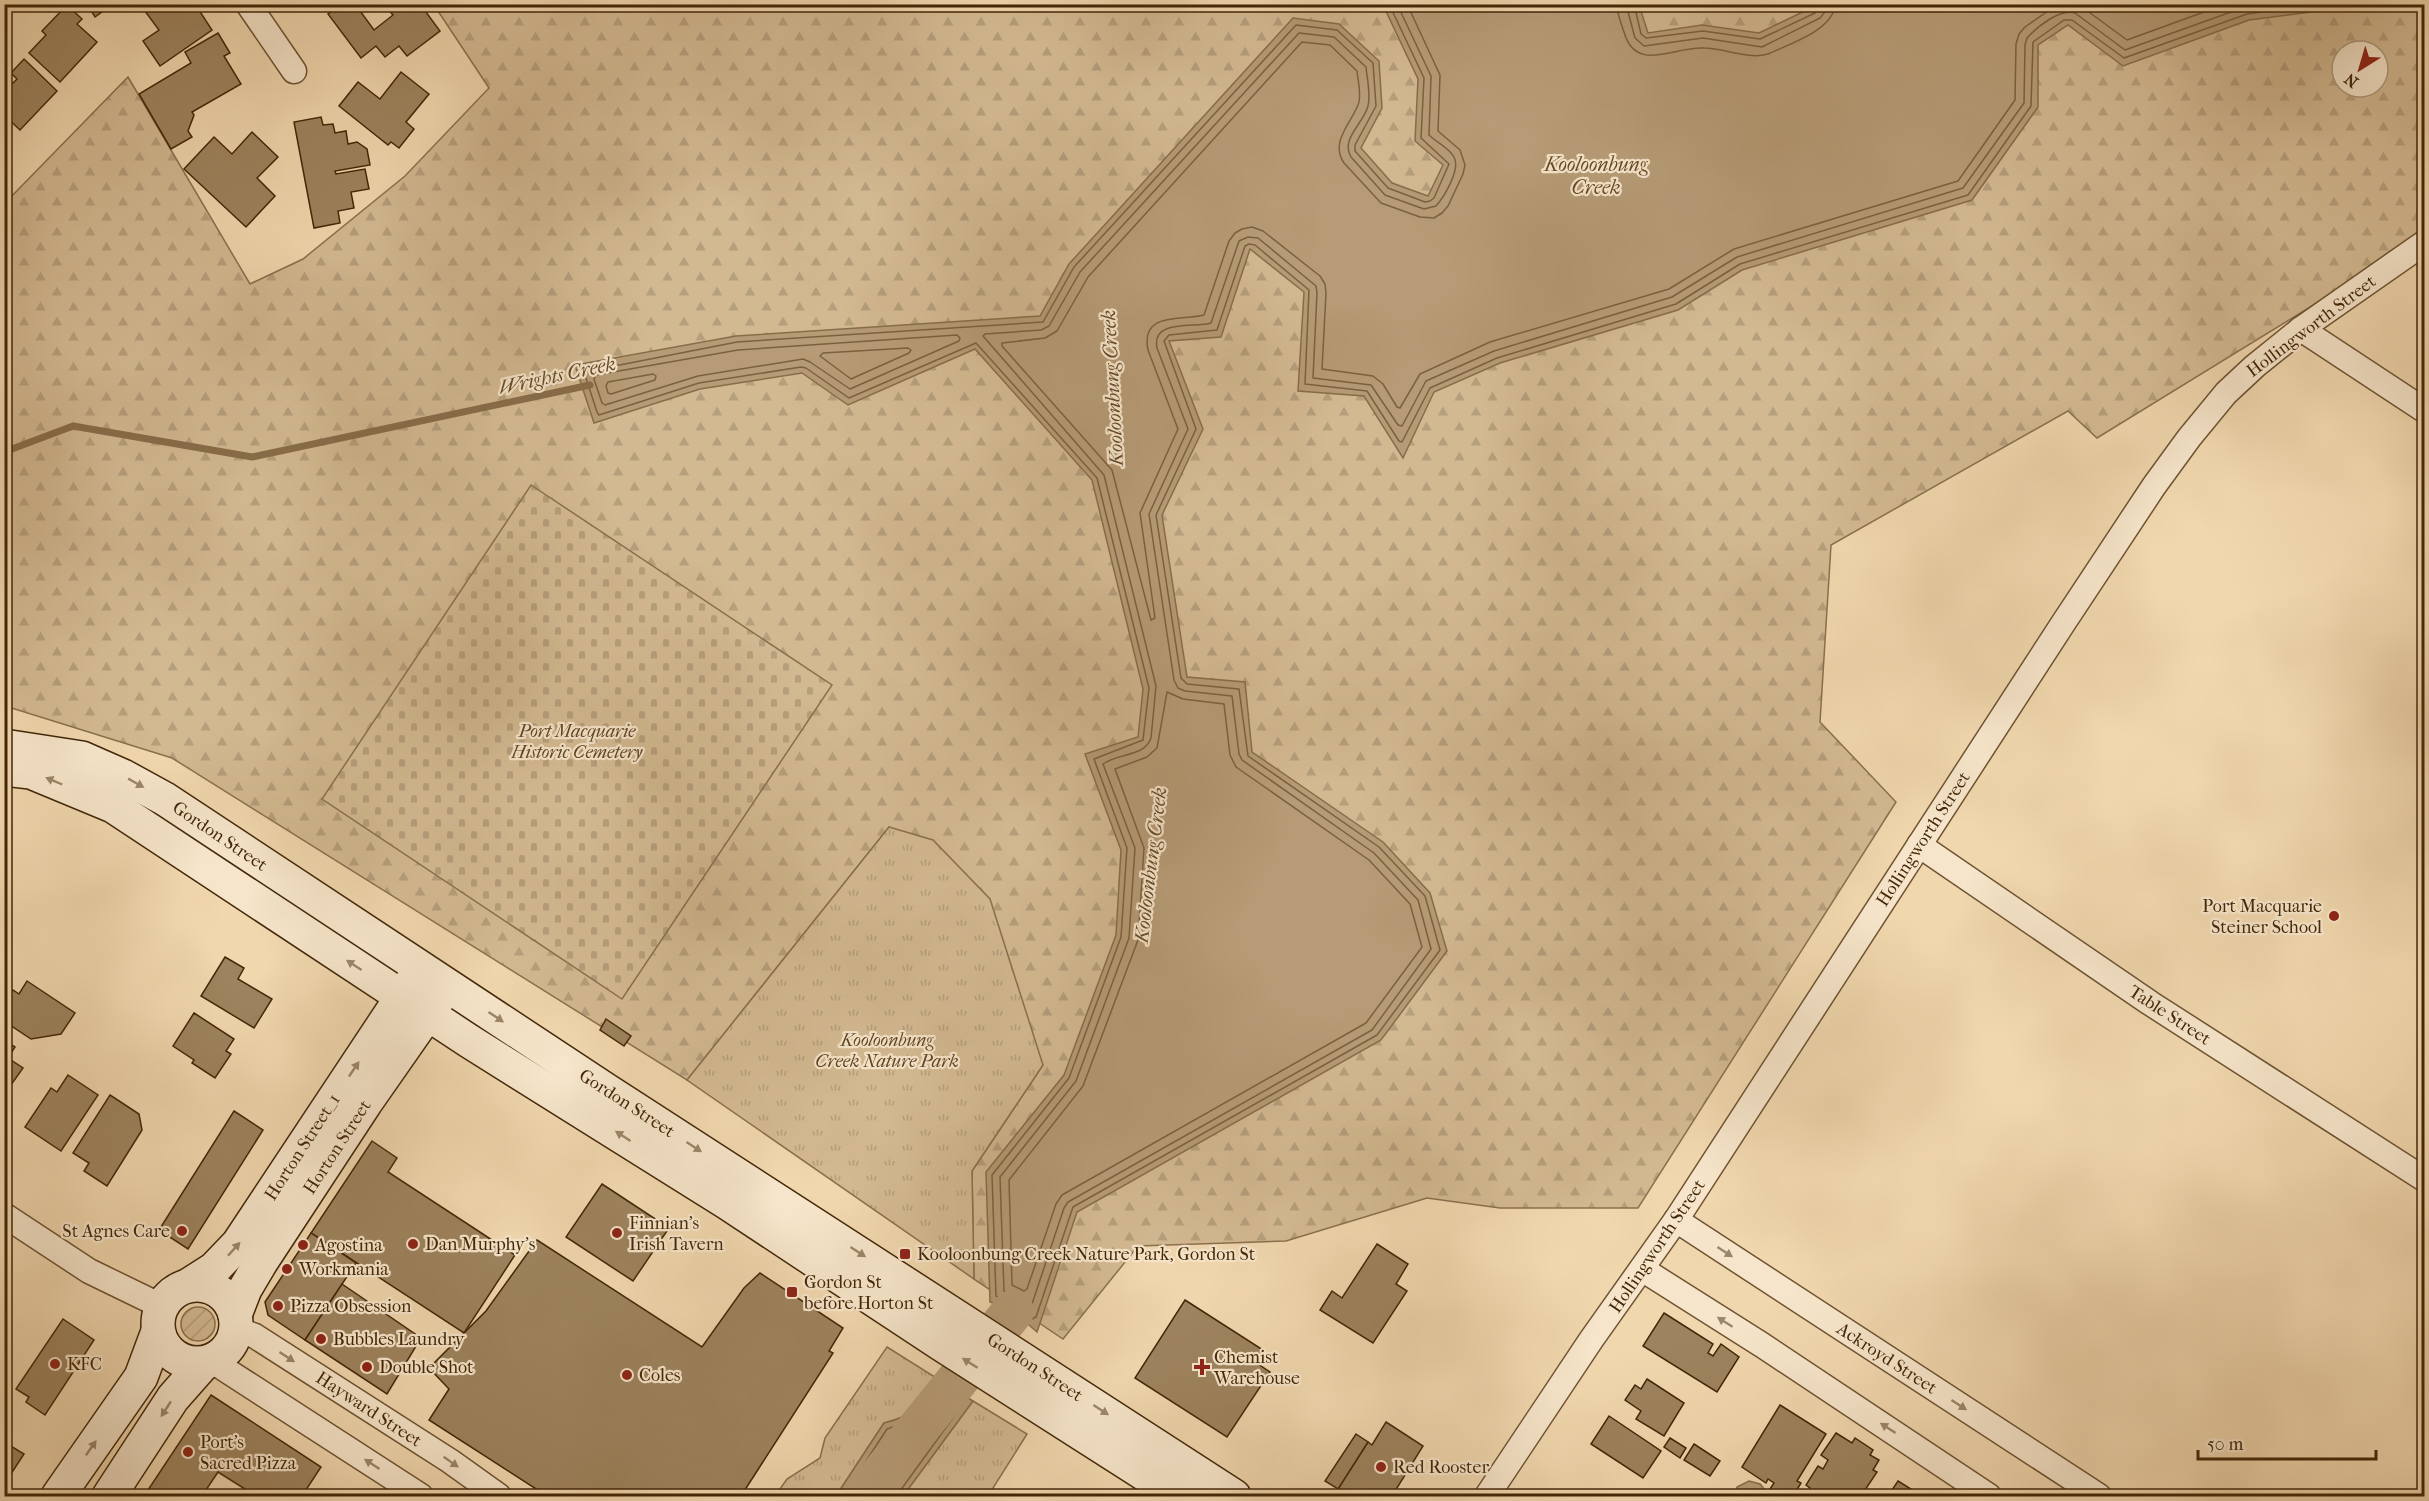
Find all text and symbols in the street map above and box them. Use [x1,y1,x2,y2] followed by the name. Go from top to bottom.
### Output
[2330,39,2390,99] north arrow
[2340,69,2362,92] text: N
[1543,153,1649,199] water label: Kooloonbung Creek
[2243,271,2381,382] street label: Hollingworth Street
[1097,309,1128,469] water label: Kooloonbung Creek
[496,352,618,399] water label: Wrights Creek
[511,721,643,763] park label: Port Macquarie Historic Cemetery
[1872,767,1975,911] street label: Hollingworth Street
[44,776,62,786] one-way arrow
[127,778,144,788] one-way arrow
[1129,786,1171,946] water label: Kooloonbung Creek
[168,797,272,876] street label: Gordon Street
[2202,896,2322,938] place label: Port Macquarie Steiner School
[2327,909,2341,923] marker: Port Macquarie Steiner School
[346,959,362,970] one-way arrow
[2125,981,2215,1050] street label: Table Street
[488,1011,504,1022] one-way arrow
[815,1030,959,1072] park label: Kooloonbung Creek Nature Park
[348,1061,359,1077] one-way arrow
[575,1065,679,1142] street label: Gordon Street
[260,1090,344,1204] street label: Horton Street_1
[299,1096,375,1198] street label: Horton Street
[615,1131,631,1142] one-way arrow
[686,1141,702,1152] one-way arrow
[1605,1175,1710,1317] street label: Hollingworth Street
[629,1213,724,1255] place label: Finnian's Irish Tavern
[62,1221,170,1242] place label: St Agnes Care
[175,1224,189,1238] marker: St Agnes Care
[610,1226,624,1240] marker: Finnian's Irish Tavern
[425,1234,536,1255] place label: Dan Murphy's
[314,1235,383,1256] place label: Agostina
[406,1237,420,1251] marker: Dan Murphy's
[296,1238,310,1252] marker: Agostina
[227,1241,241,1256] one-way arrow
[917,1244,1256,1265] place label: Kooloonbung Creek Nature Park, Gordon St
[1717,1246,1733,1257] one-way arrow
[850,1247,866,1258] one-way arrow
[898,1247,912,1261] marker: Kooloonbung Creek Nature Park, Gordon St
[298,1259,389,1280] place label: Workmania
[280,1262,294,1276] marker: Workmania
[803,1272,934,1314] place label: Gordon St before Horton St
[785,1285,799,1299] marker: Gordon St before Horton St
[290,1296,412,1317] place label: Pizza Obsession
[271,1299,285,1313] marker: Pizza Obsession
[1717,1316,1733,1327] one-way arrow
[1832,1318,1941,1399] street label: Ackroyd Street
[333,1329,466,1350] place label: Bubbles Laundry
[983,1329,1087,1406] street label: Gordon Street
[314,1332,328,1346] marker: Bubbles Laundry
[1213,1347,1300,1389] place label: Chemist Warehouse
[279,1351,295,1362] one-way arrow
[67,1354,102,1375] place label: KFC
[48,1357,62,1371] marker: KFC
[379,1357,474,1378] place label: Double Shot
[963,1357,979,1369] one-way arrow
[360,1360,374,1374] marker: Double Shot
[1195,1360,1209,1374] marker: Chemist Warehouse
[639,1365,681,1386] place label: Coles
[312,1367,426,1452] street label: Hayward Street
[620,1368,634,1382] marker: Coles
[1950,1399,1967,1410] one-way arrow
[161,1401,172,1417] one-way arrow
[1093,1405,1109,1416] one-way arrow
[1880,1423,1897,1434] one-way arrow
[2198,1423,2376,1461] scale bar
[200,1432,297,1474] place label: Port's Sacred Pizza
[2207,1434,2244,1455] text: 50 m
[85,1440,96,1456] one-way arrow
[181,1445,195,1459] marker: Port's Sacred Pizza
[443,1456,459,1467] one-way arrow
[1393,1457,1489,1478] place label: Red Rooster
[364,1459,380,1470] one-way arrow
[1374,1460,1388,1474] marker: Red Rooster

